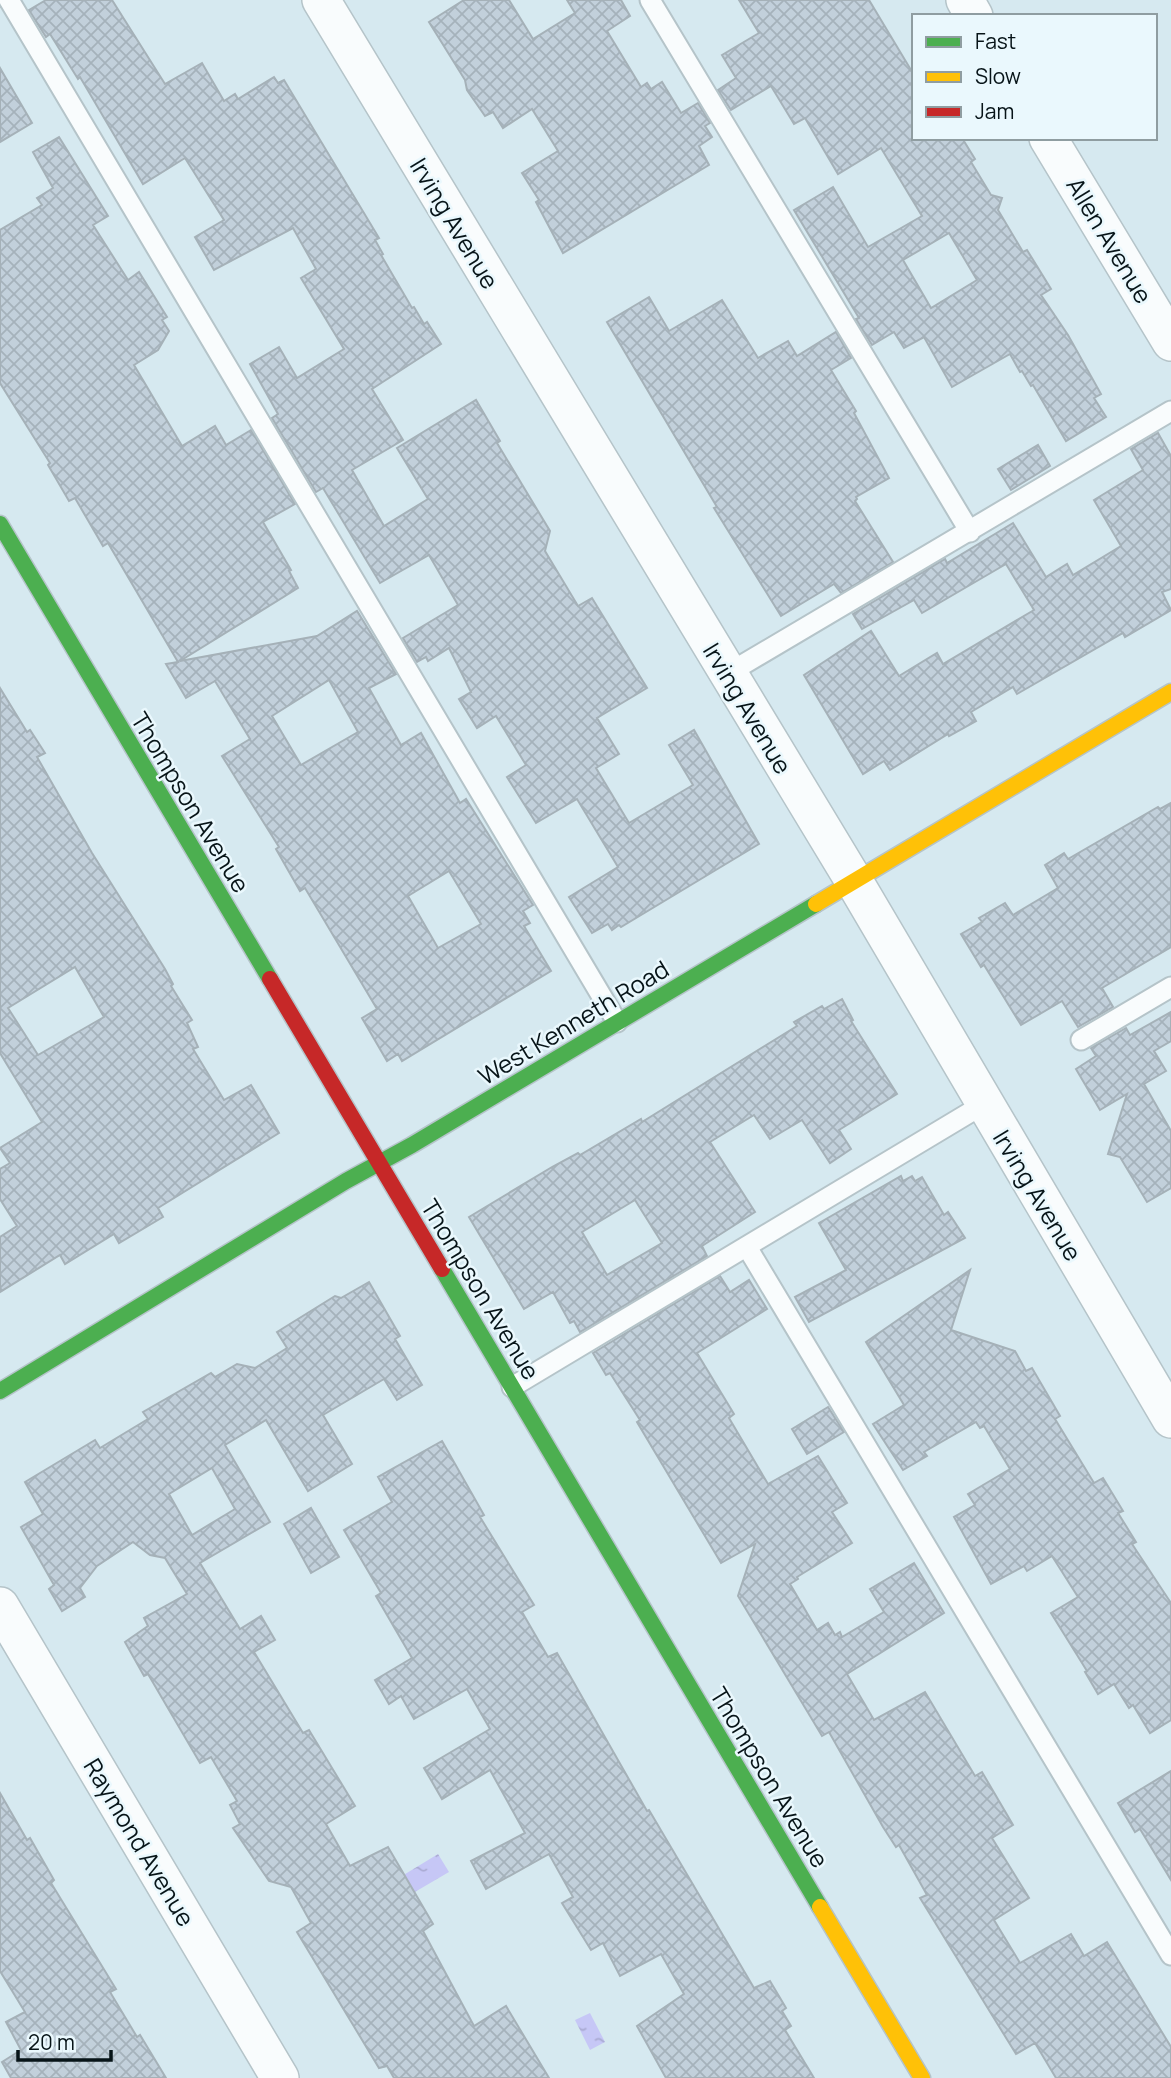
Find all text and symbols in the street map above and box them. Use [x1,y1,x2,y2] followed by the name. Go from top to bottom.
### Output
[912,14,1157,140] legend
[975,27,1016,55] text: Fast
[975,62,1021,90] text: Slow
[975,97,1014,125] text: Jam
[403,151,507,295] street label: Irving Avenue
[1059,171,1161,309] street label: Allen Avenue
[696,636,800,780] street label: Irving Avenue
[124,706,258,898] street label: Thompson Avenue
[471,952,675,1092] street label: West Kenneth Road
[986,1123,1090,1267] street label: Irving Avenue
[414,1193,548,1385] street label: Thompson Avenue
[703,1681,837,1873] street label: Thompson Avenue
[77,1752,203,1932] street label: Raymond Avenue
[18,2018,110,2062] scale bar
[28,2028,75,2056] text: 20 m

